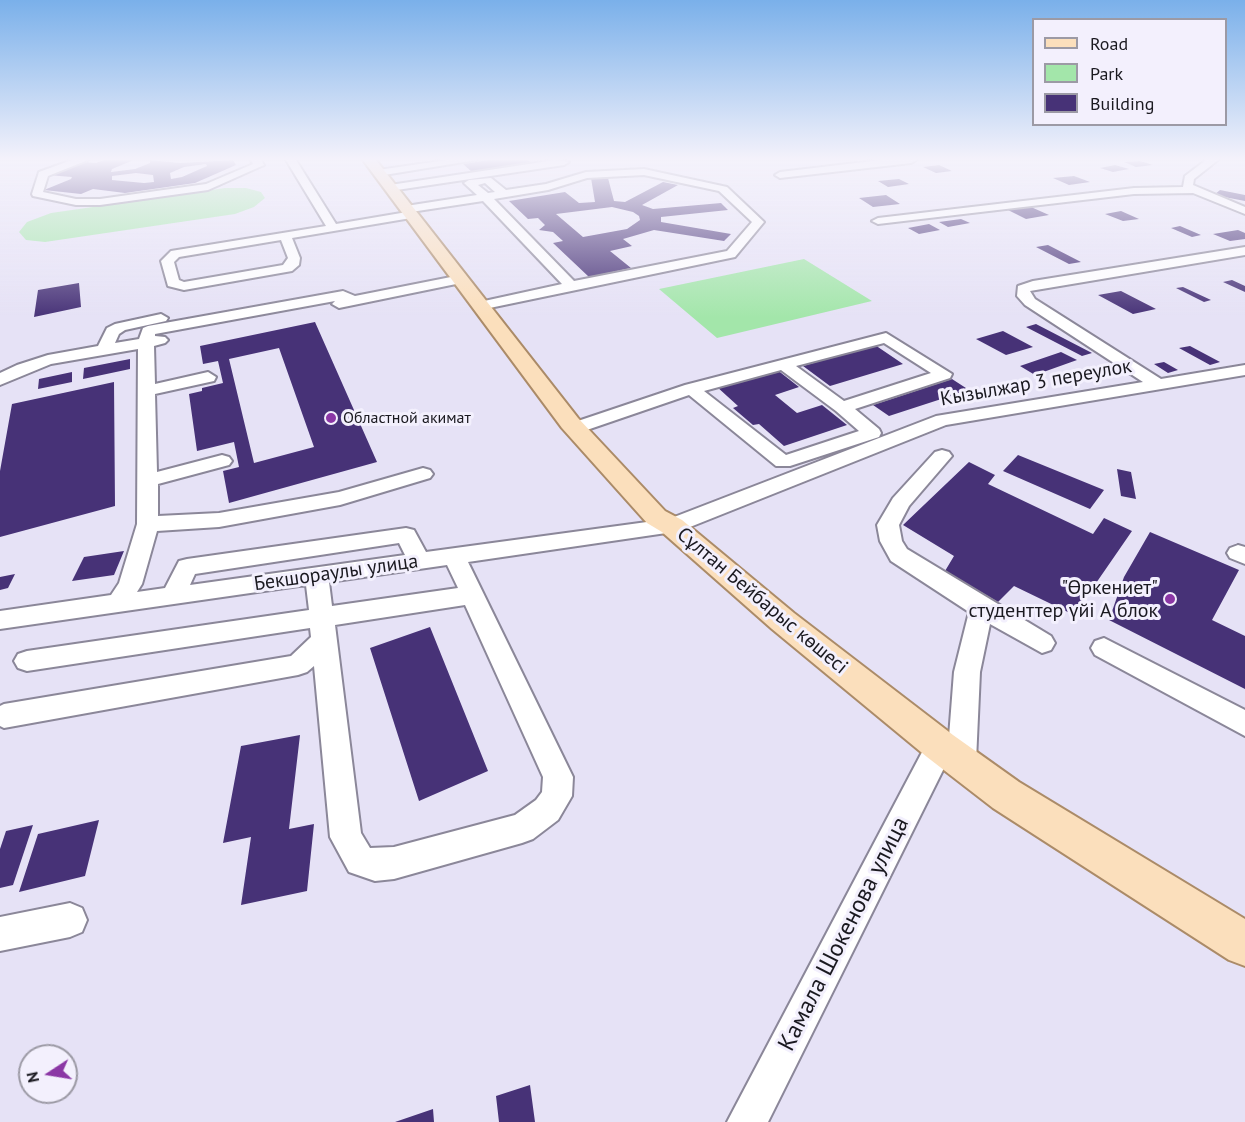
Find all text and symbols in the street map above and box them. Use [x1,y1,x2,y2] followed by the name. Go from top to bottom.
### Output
[1032,18,1227,126] legend
[1090,32,1128,55] text: Road
[1090,62,1123,85] text: Park
[1090,92,1154,115] text: Building
[938,354,1134,412] street label: Кызылжар 3 переулок
[343,408,471,428] place label: Областной акимат
[324,411,338,425] marker: Областной акимат
[672,523,852,679] street label: Сұлтан Бейбарыс көшесі
[252,550,420,596] street label: Бекшораулы улица
[969,576,1158,623] place label: "Өркениет" студенттер үйі А блок
[1163,592,1177,606] marker: "Өркениет" студенттер үйі А блок
[772,812,916,1056] street label: Камала Шокенова улица
[18,1044,78,1104] north arrow
[21,1070,43,1085] text: N

